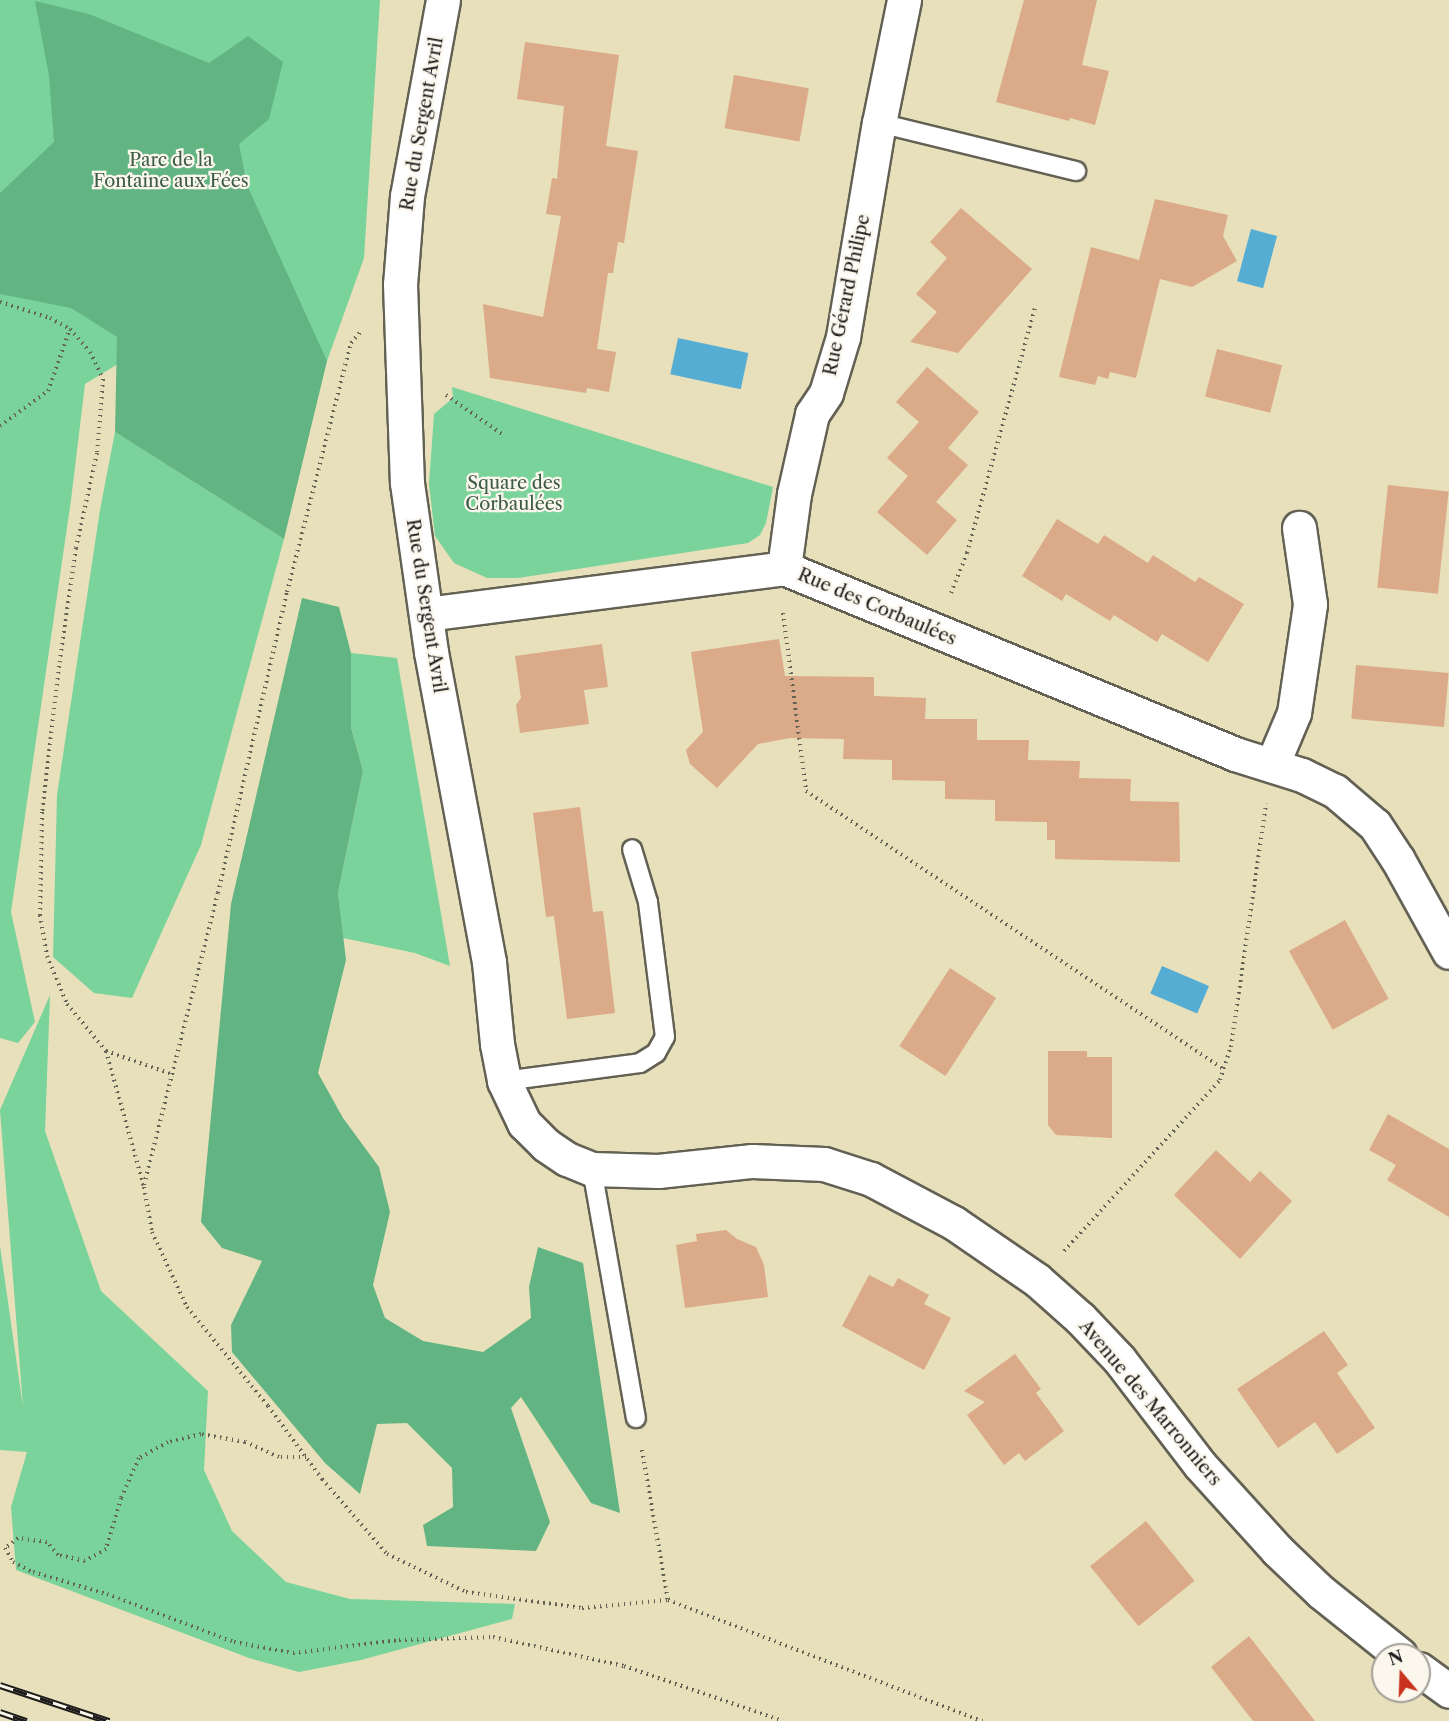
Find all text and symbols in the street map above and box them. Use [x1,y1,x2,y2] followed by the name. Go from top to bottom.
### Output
[396,35,448,213] street label: Rue du Sergent Avril
[93,150,249,192] park label: Parc de la Fontaine aux Fées
[819,212,875,378] street label: Rue Gérard Philipe
[465,473,563,516] park label: Square des Corbaulées
[402,517,450,695] street label: Rue du Sergent Avril
[794,564,960,650] street label: Rue des Corbaulées
[1074,1316,1226,1490] street label: Avenue des Marronniers
[1371,1643,1431,1703] north arrow
[1386,1646,1406,1670] text: N

